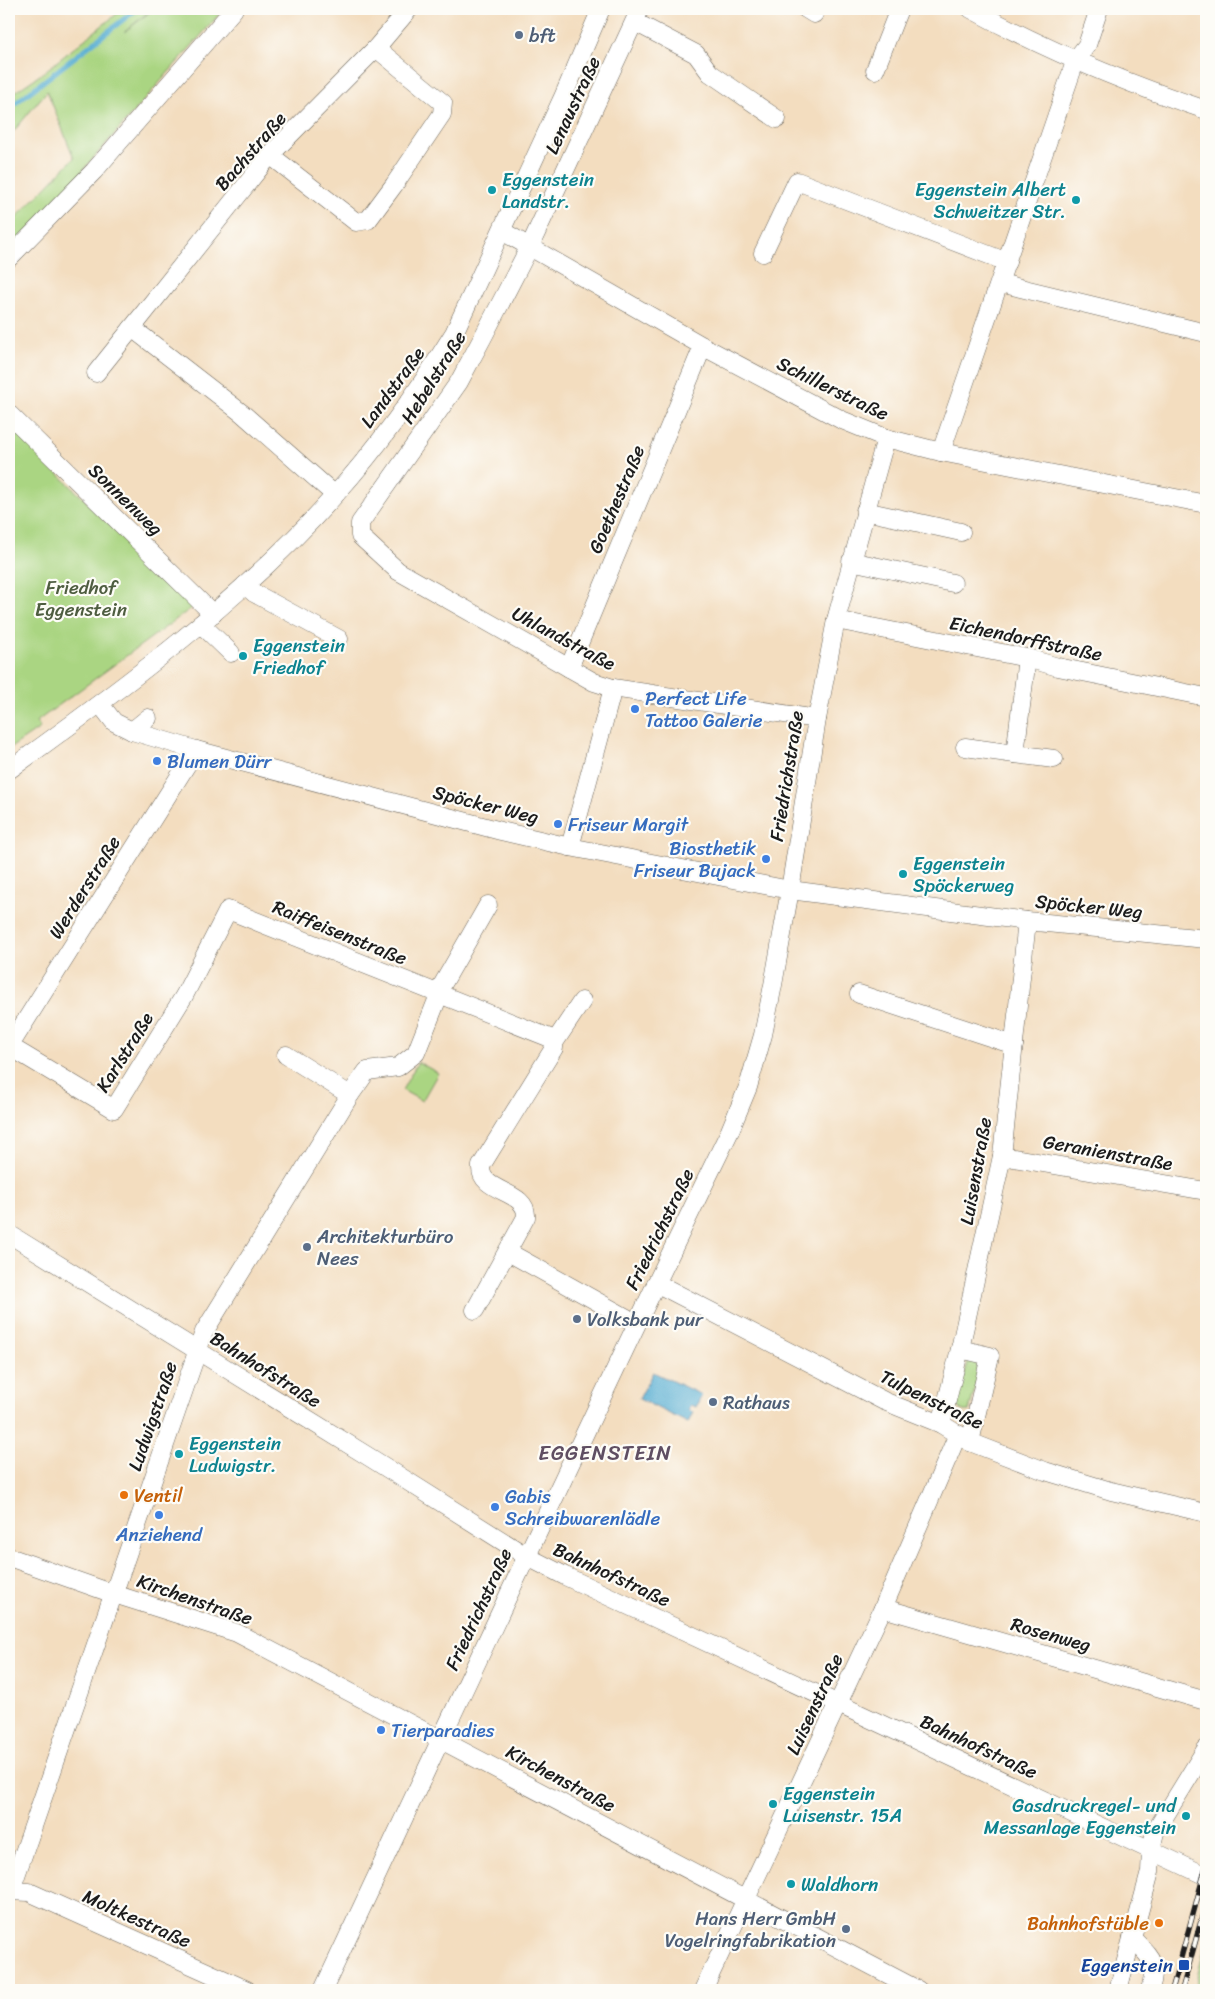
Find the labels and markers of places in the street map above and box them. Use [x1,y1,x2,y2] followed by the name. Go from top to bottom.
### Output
[529,19,555,52] place label: bft
[513,29,525,41] marker: bft
[502,163,594,218] place label: Eggenstein Landstr.
[915,173,1066,228] place label: Eggenstein Albert Schweitzer Str.
[486,184,498,196] marker: Eggenstein Landstr.
[1070,194,1082,206] marker: Eggenstein Albert Schweitzer Str.
[253,629,345,684] place label: Eggenstein Friedhof
[237,650,249,662] marker: Eggenstein Friedhof
[645,682,763,737] place label: Perfect Life Tattoo Galerie
[629,703,641,715] marker: Perfect Life Tattoo Galerie
[167,745,273,778] place label: Blumen Dürr
[151,755,163,767] marker: Blumen Dürr
[568,808,689,841] place label: Friseur Margit
[552,818,564,830] marker: Friseur Margit
[634,832,756,887] place label: Biosthetik Friseur Bujack
[913,847,1014,902] place label: Eggenstein Spöckerweg
[760,853,772,865] marker: Biosthetik Friseur Bujack
[897,868,909,880] marker: Eggenstein Spöckerweg
[316,1220,454,1275] place label: Architekturbüro Nees
[301,1241,313,1253] marker: Architekturbüro Nees
[587,1303,704,1336] place label: Volksbank pur
[571,1313,583,1325] marker: Volksbank pur
[723,1386,790,1419] place label: Rathaus
[707,1396,719,1408] marker: Rathaus
[189,1427,281,1482] place label: Eggenstein Ludwigstr.
[173,1448,185,1460] marker: Eggenstein Ludwigstr.
[134,1479,183,1512] place label: Ventil
[505,1480,660,1535] place label: Gabis Schreibwarenlädle
[118,1489,130,1501] marker: Ventil
[489,1501,501,1513] marker: Gabis Schreibwarenlädle
[153,1509,165,1521] marker: Anziehend
[115,1518,203,1551] place label: Anziehend
[391,1714,495,1747] place label: Tierparadies
[375,1724,387,1736] marker: Tierparadies
[783,1777,902,1832] place label: Eggenstein Luisenstr. 15A
[984,1789,1178,1844] place label: Gasdruckregel- und Messanlage Eggenstein
[767,1798,779,1810] marker: Eggenstein Luisenstr. 15A
[1180,1810,1192,1822] marker: Gasdruckregel- und Messanlage Eggenstein
[801,1868,878,1901] place label: Waldhorn
[785,1878,797,1890] marker: Waldhorn
[665,1902,837,1957] place label: Hans Herr GmbH Vogelringfabrikation
[1027,1907,1149,1940] place label: Bahnhofstüble
[1153,1917,1165,1929] marker: Bahnhofstüble
[840,1923,852,1935] marker: Hans Herr GmbH Vogelringfabrikation
[1081,1949,1173,1982] place label: Eggenstein
[1177,1958,1191,1972] marker: Eggenstein

